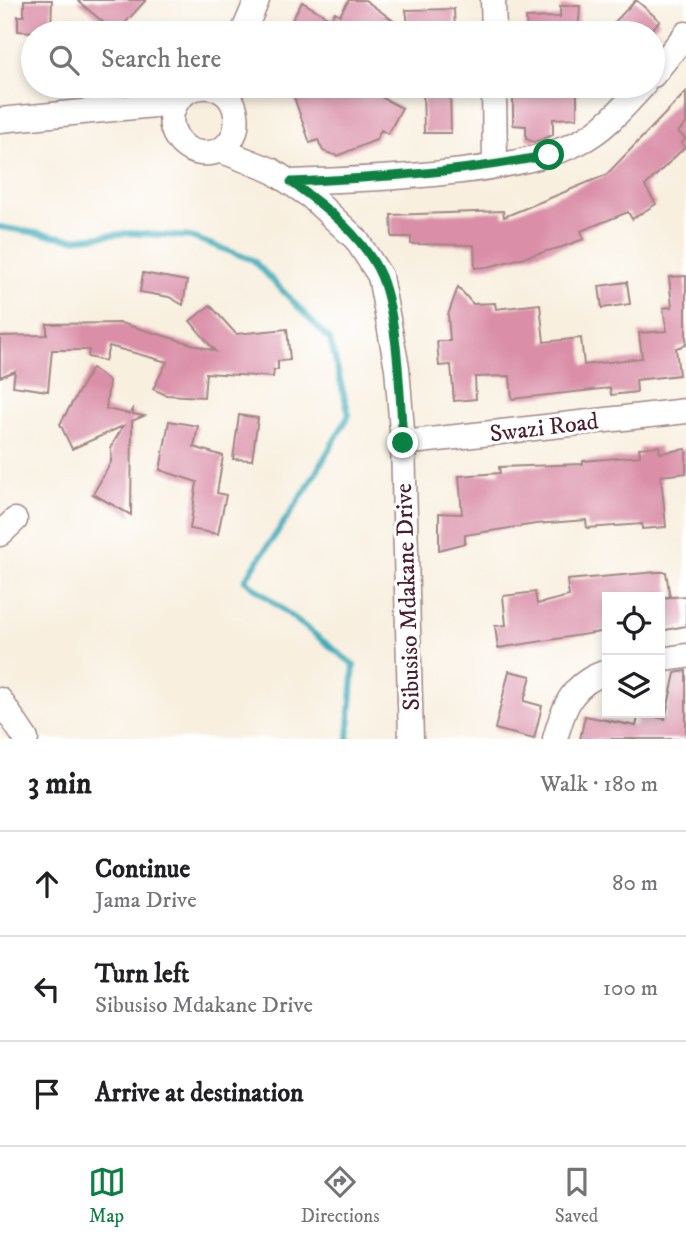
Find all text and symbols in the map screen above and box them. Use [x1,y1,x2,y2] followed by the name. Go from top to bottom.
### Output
[21,21,665,98] search box
[45,41,83,79] icon: search
[101,43,221,76] text: Search here
[533,139,564,170] route start
[488,406,600,450] street label: Swazi Road
[387,427,418,458] route end
[389,483,427,711] street label: Sibusiso Mdakane Drive
[602,592,665,718] map controls
[602,592,665,655] button: locate
[602,655,665,718] button: layers
[28,766,92,803] text: 3 min
[540,770,658,799] text: Walk · 180 m
[95,853,190,886] text: Continue
[28,865,66,903] icon: ahead
[612,869,658,898] text: 80 m
[95,886,197,915] text: Jama Drive
[95,958,189,991] text: Turn left
[28,970,66,1008] icon: left
[603,974,658,1003] text: 100 m
[95,991,313,1020] text: Sibusiso Mdakane Drive
[28,1075,66,1113] icon: arrive
[95,1077,304,1110] text: Arrive at destination
[88,1163,126,1228] tab: Map
[301,1163,380,1228] tab: Directions
[555,1163,598,1228] tab: Saved

